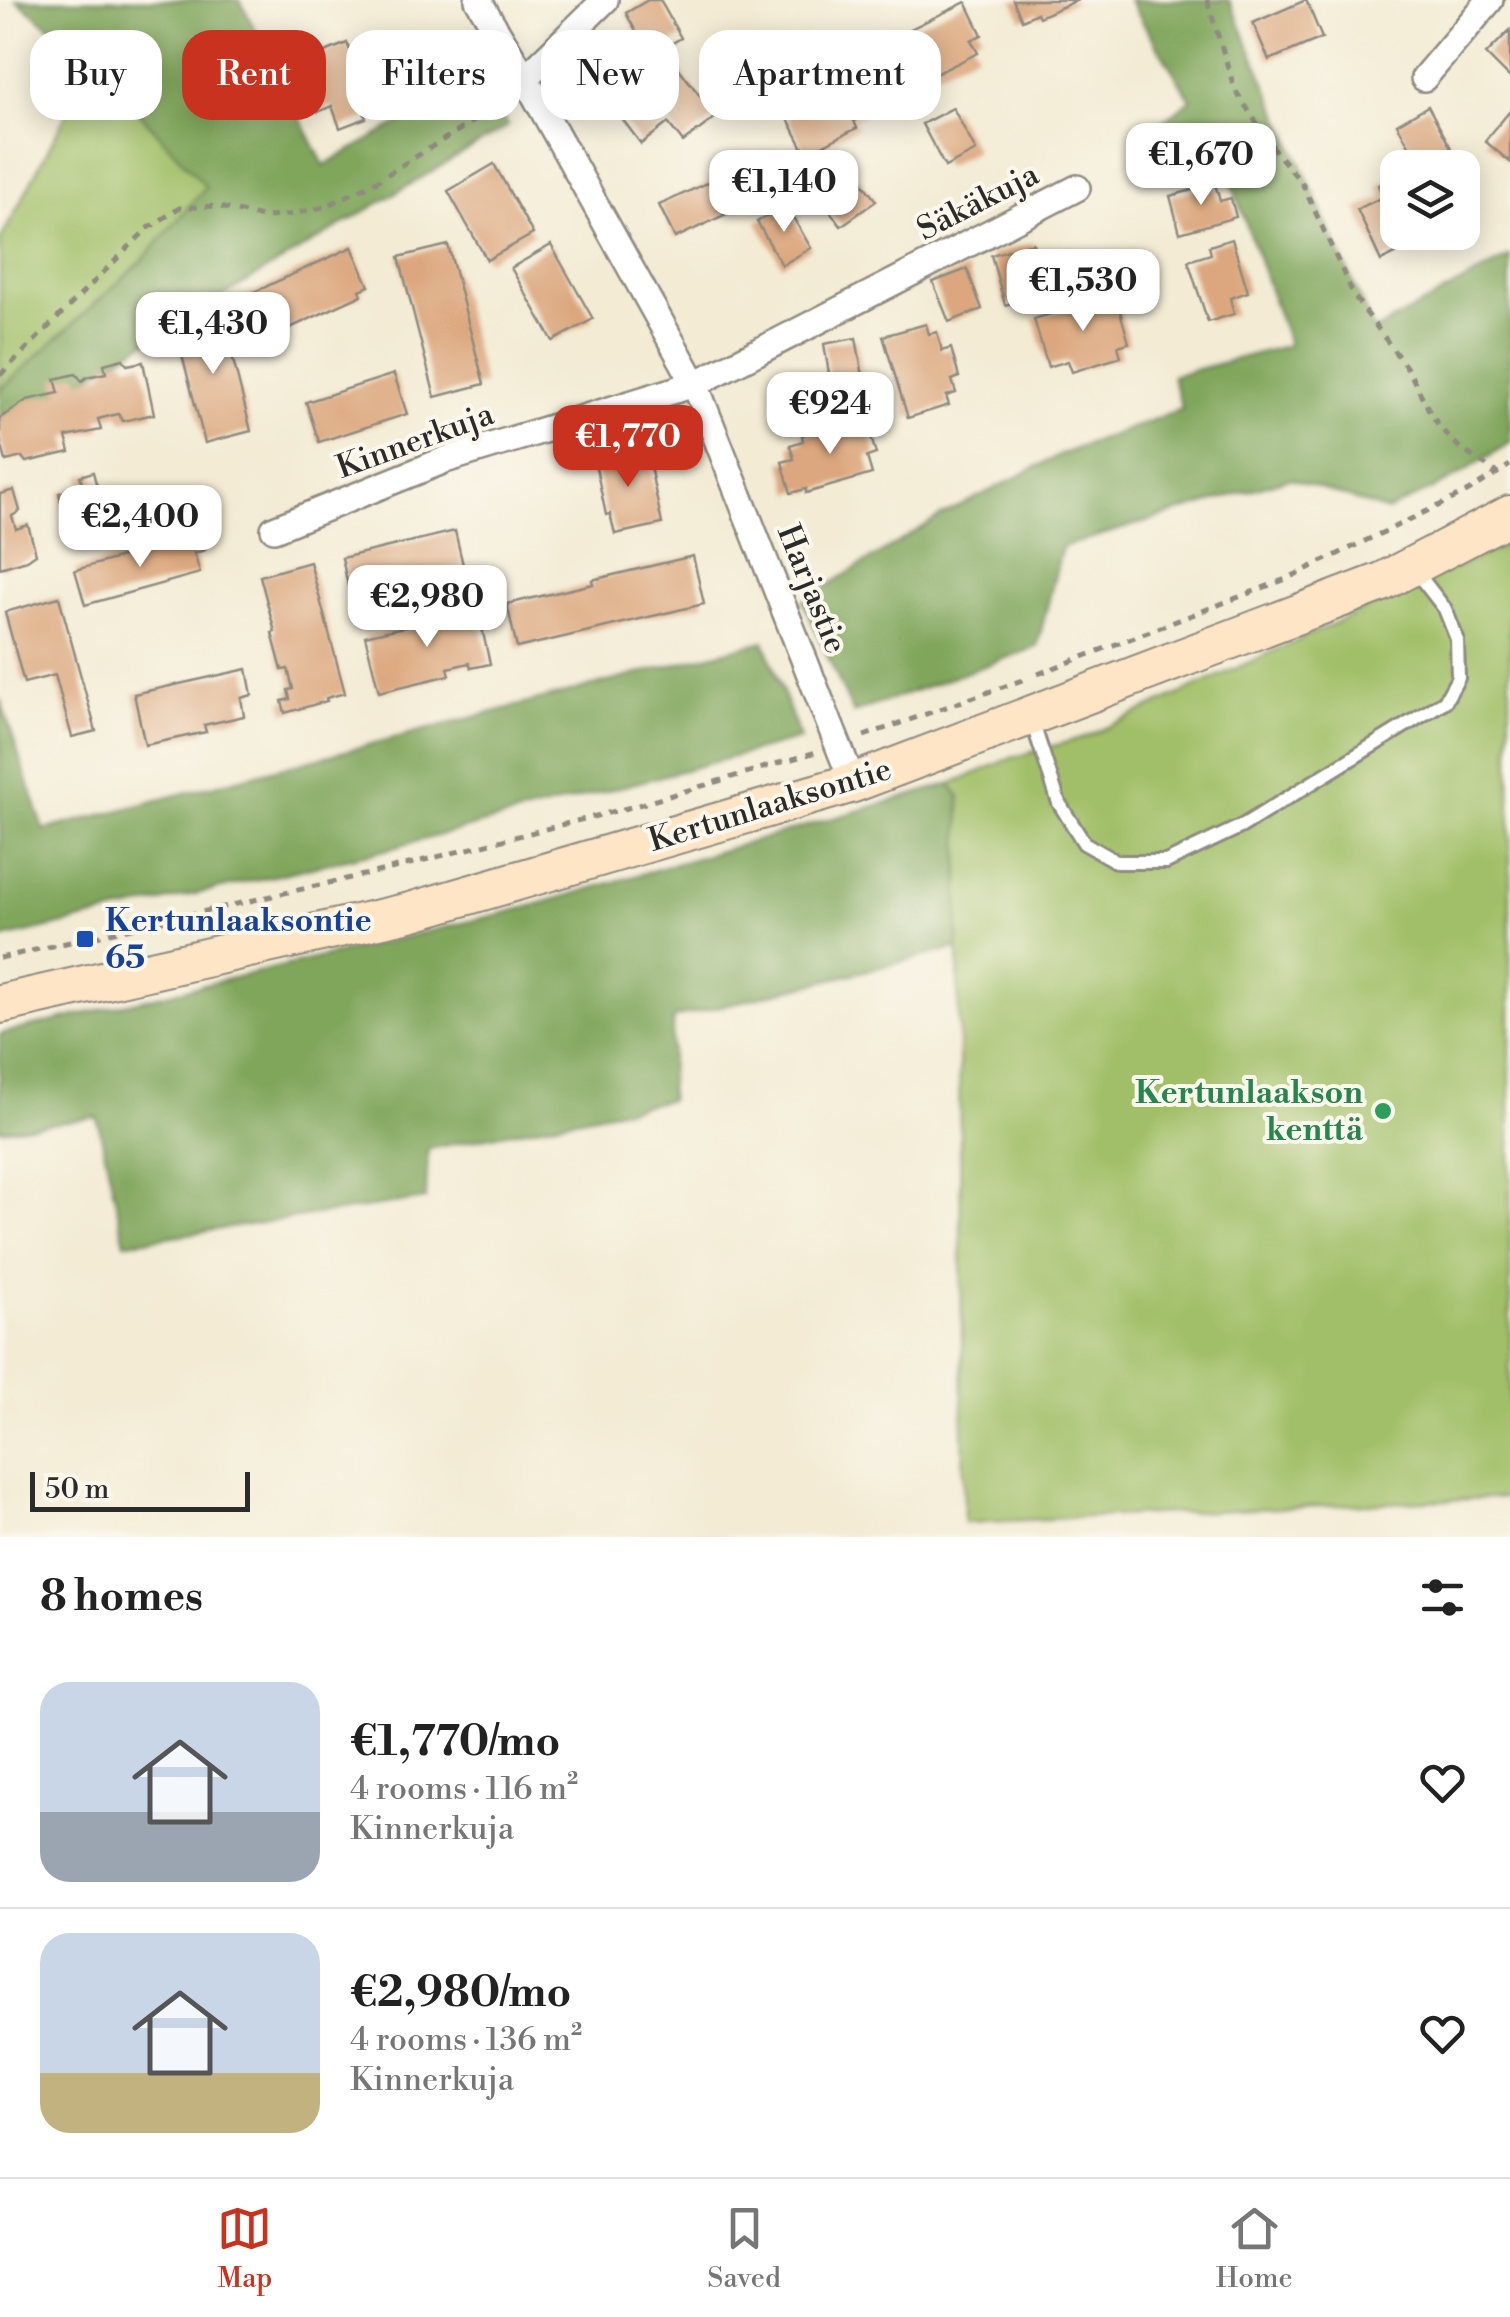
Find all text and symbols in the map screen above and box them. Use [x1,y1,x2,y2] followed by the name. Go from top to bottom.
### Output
[30,30,162,120] chip: Buy
[182,30,326,120] chip: Rent
[346,30,521,120] chip: Filters
[541,30,679,120] chip: New
[699,30,941,120] chip: Apartment
[1120,123,1282,208] pin: €1,670
[1148,135,1254,175] text: €1,670
[703,150,865,235] pin: €1,140
[1380,150,1480,250] map controls
[1380,150,1480,250] button: layers
[910,154,1046,250] street label: Säkäkuja
[731,162,837,202] text: €1,140
[1002,249,1164,334] pin: €1,530
[1029,261,1137,301] text: €1,530
[132,292,294,377] pin: €1,430
[158,304,268,344] text: €1,430
[771,372,889,457] pin: €924
[789,384,871,424] text: €924
[331,394,500,488] street label: Kinnerkuja
[547,405,709,490] pin: €1,770
[575,417,681,457] text: €1,770
[59,485,221,570] pin: €2,400
[81,497,199,537] text: €2,400
[768,519,856,659] street label: Harjastie
[346,565,508,650] pin: €2,980
[370,577,484,617] text: €2,980
[644,749,896,861] street label: Kertunlaaksontie
[105,901,372,978] place label: Kertunlaaksontie 65
[74,928,96,950] marker: Kertunlaaksontie 65
[1135,1073,1364,1150] place label: Kertunlaakson kenttä
[1372,1100,1394,1122] marker: Kertunlaakson kenttä
[30,1467,250,1512] scale bar
[45,1472,109,1507] text: 50 m
[1415,1570,1470,1625] icon: filters
[40,1571,203,1624] text: 8 homes
[350,1716,560,1769] text: €1,770/mo
[120,1722,240,1842] icon: home
[1415,1755,1470,1810] icon: heart
[350,1769,578,1809] text: 4 rooms · 116 m²
[350,1809,514,1849] text: Kinnerkuja
[350,1967,571,2020] text: €2,980/mo
[120,1973,240,2093] icon: home
[1415,2006,1470,2061] icon: heart
[350,2020,582,2060] text: 4 rooms · 136 m²
[350,2060,514,2100] text: Kinnerkuja
[217,2201,273,2296] tab: Map
[707,2201,781,2296] tab: Saved
[1216,2201,1293,2296] tab: Home

